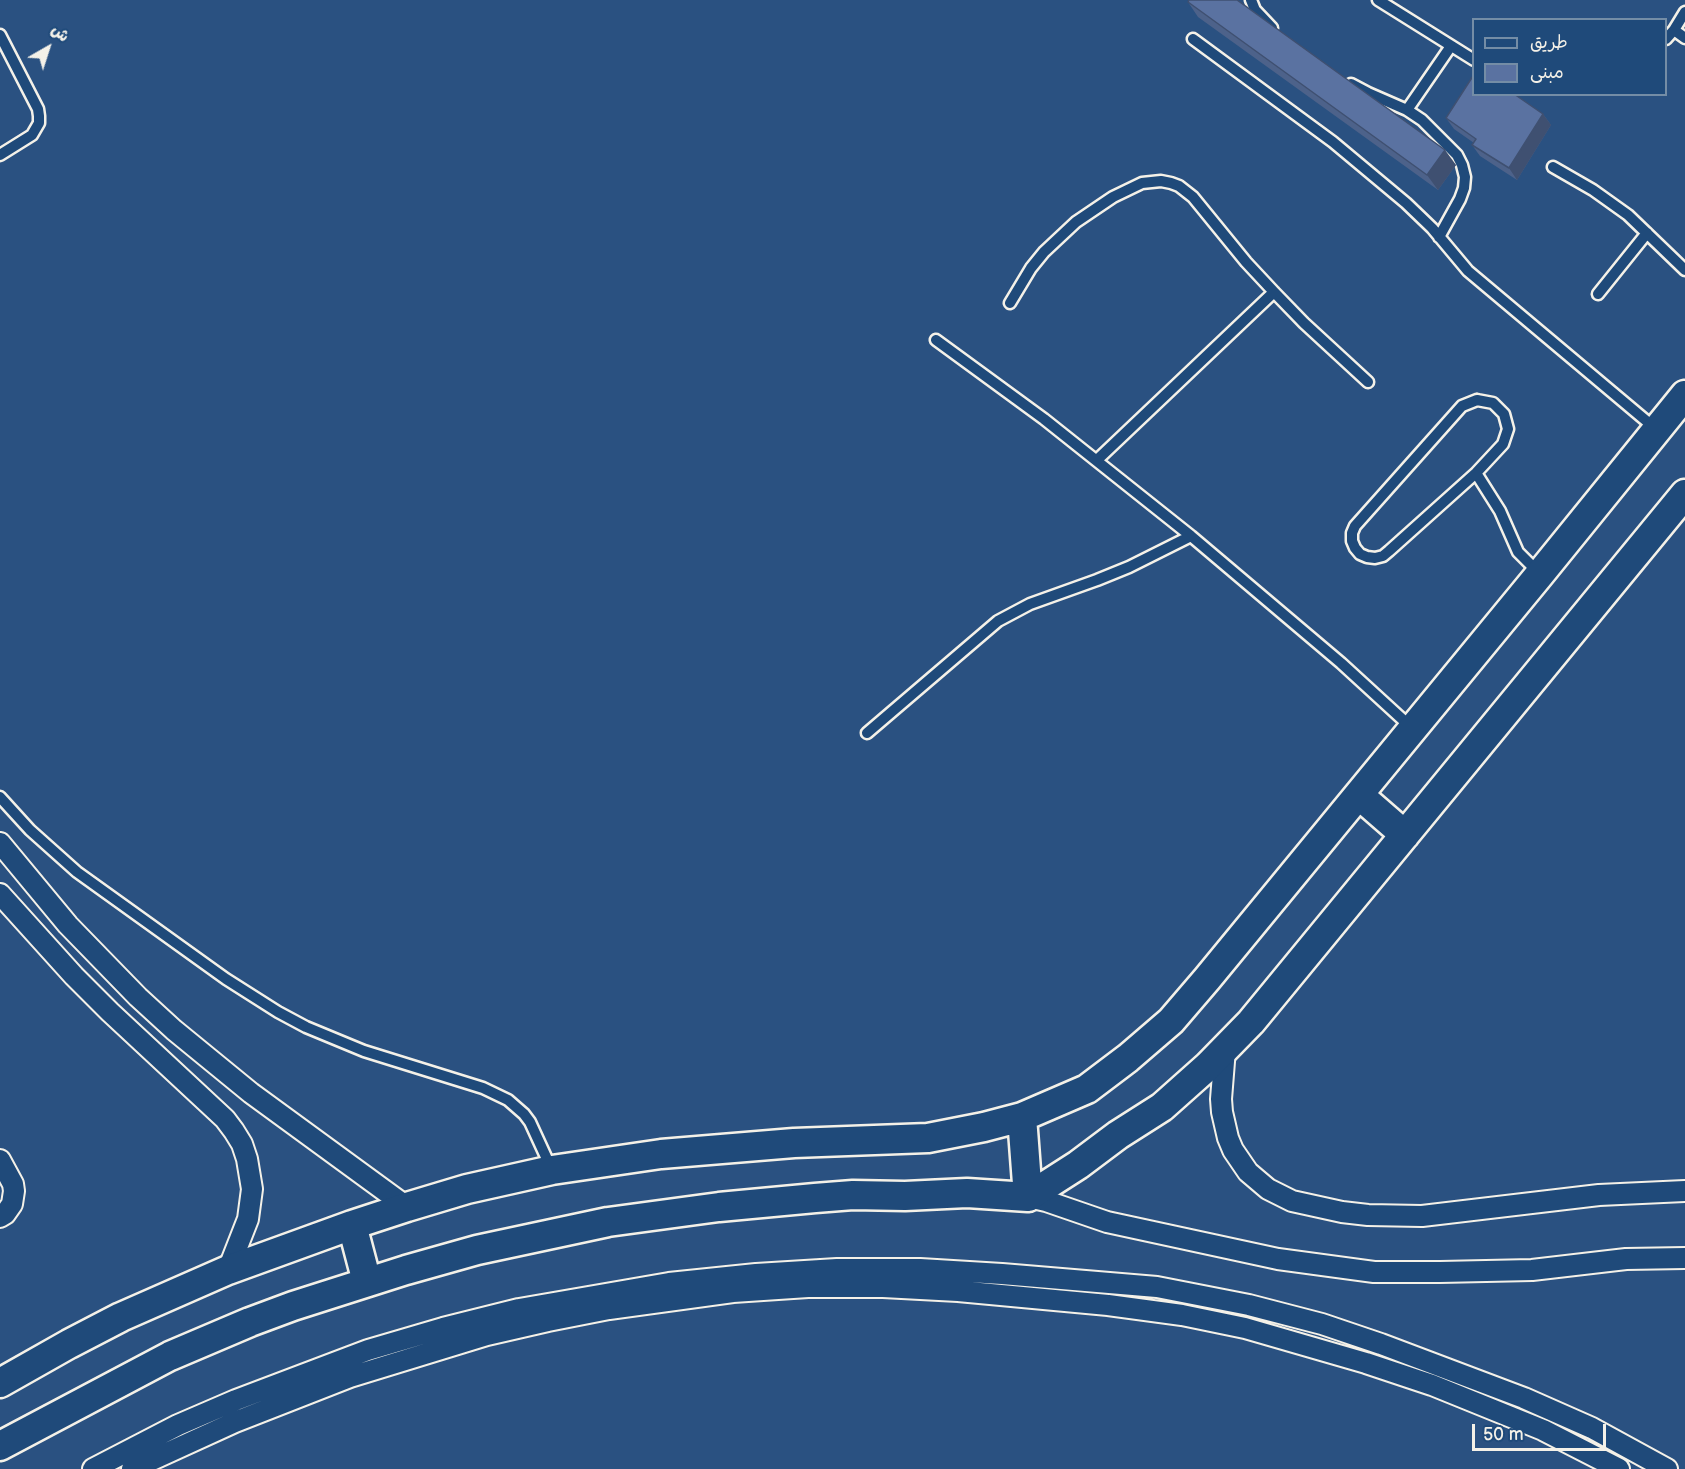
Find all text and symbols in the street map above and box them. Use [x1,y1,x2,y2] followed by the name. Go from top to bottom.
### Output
[18,18,78,78] north arrow
[1472,18,1667,96] legend
[47,21,72,47] text: ش
[1530,32,1568,53] text: طريق
[1530,62,1564,83] text: مبنى
[1475,1412,1608,1450] scale bar
[1483,1424,1524,1445] text: 50 m

